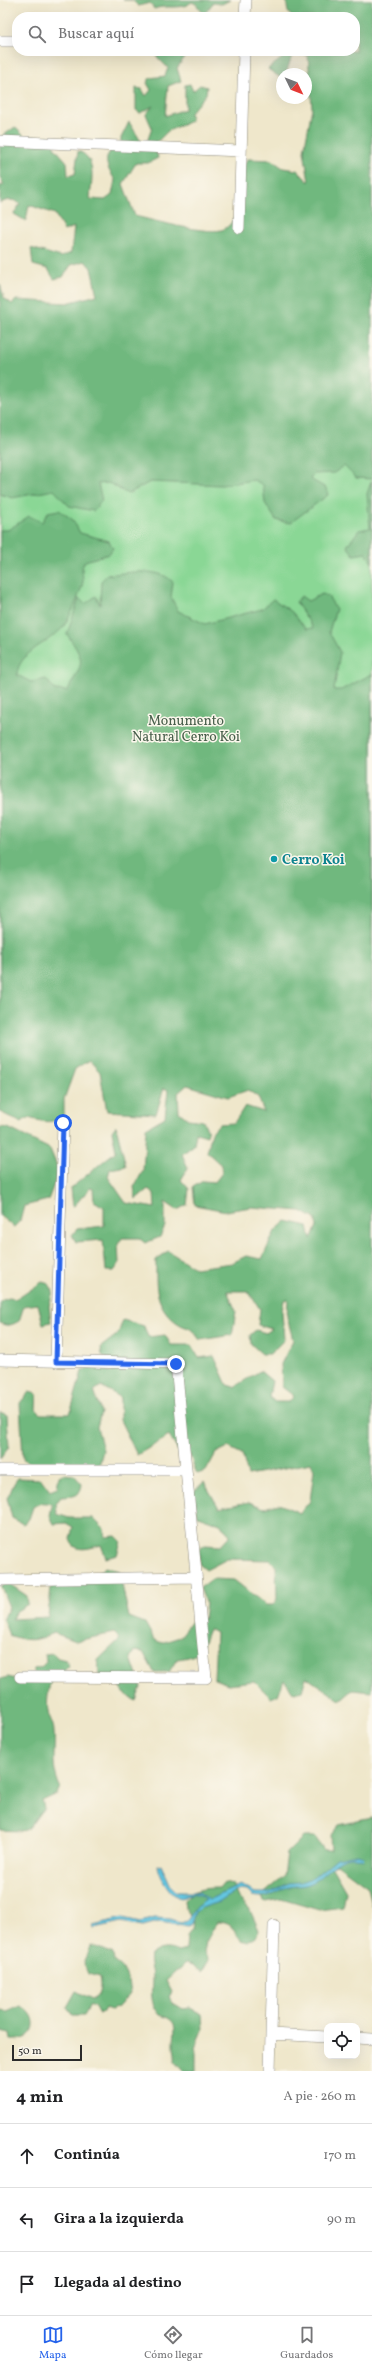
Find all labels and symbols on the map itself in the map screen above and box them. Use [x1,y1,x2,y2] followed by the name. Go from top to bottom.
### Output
[276,68,312,104] north arrow
[132,712,240,747] park label: Monumento Natural Cerro Koi
[282,851,345,870] place label: Cerro Koi
[269,854,279,864] marker: Cerro Koi
[54,1114,72,1132] route start
[167,1355,185,1373] route end
[12,2043,82,2062] scale bar

